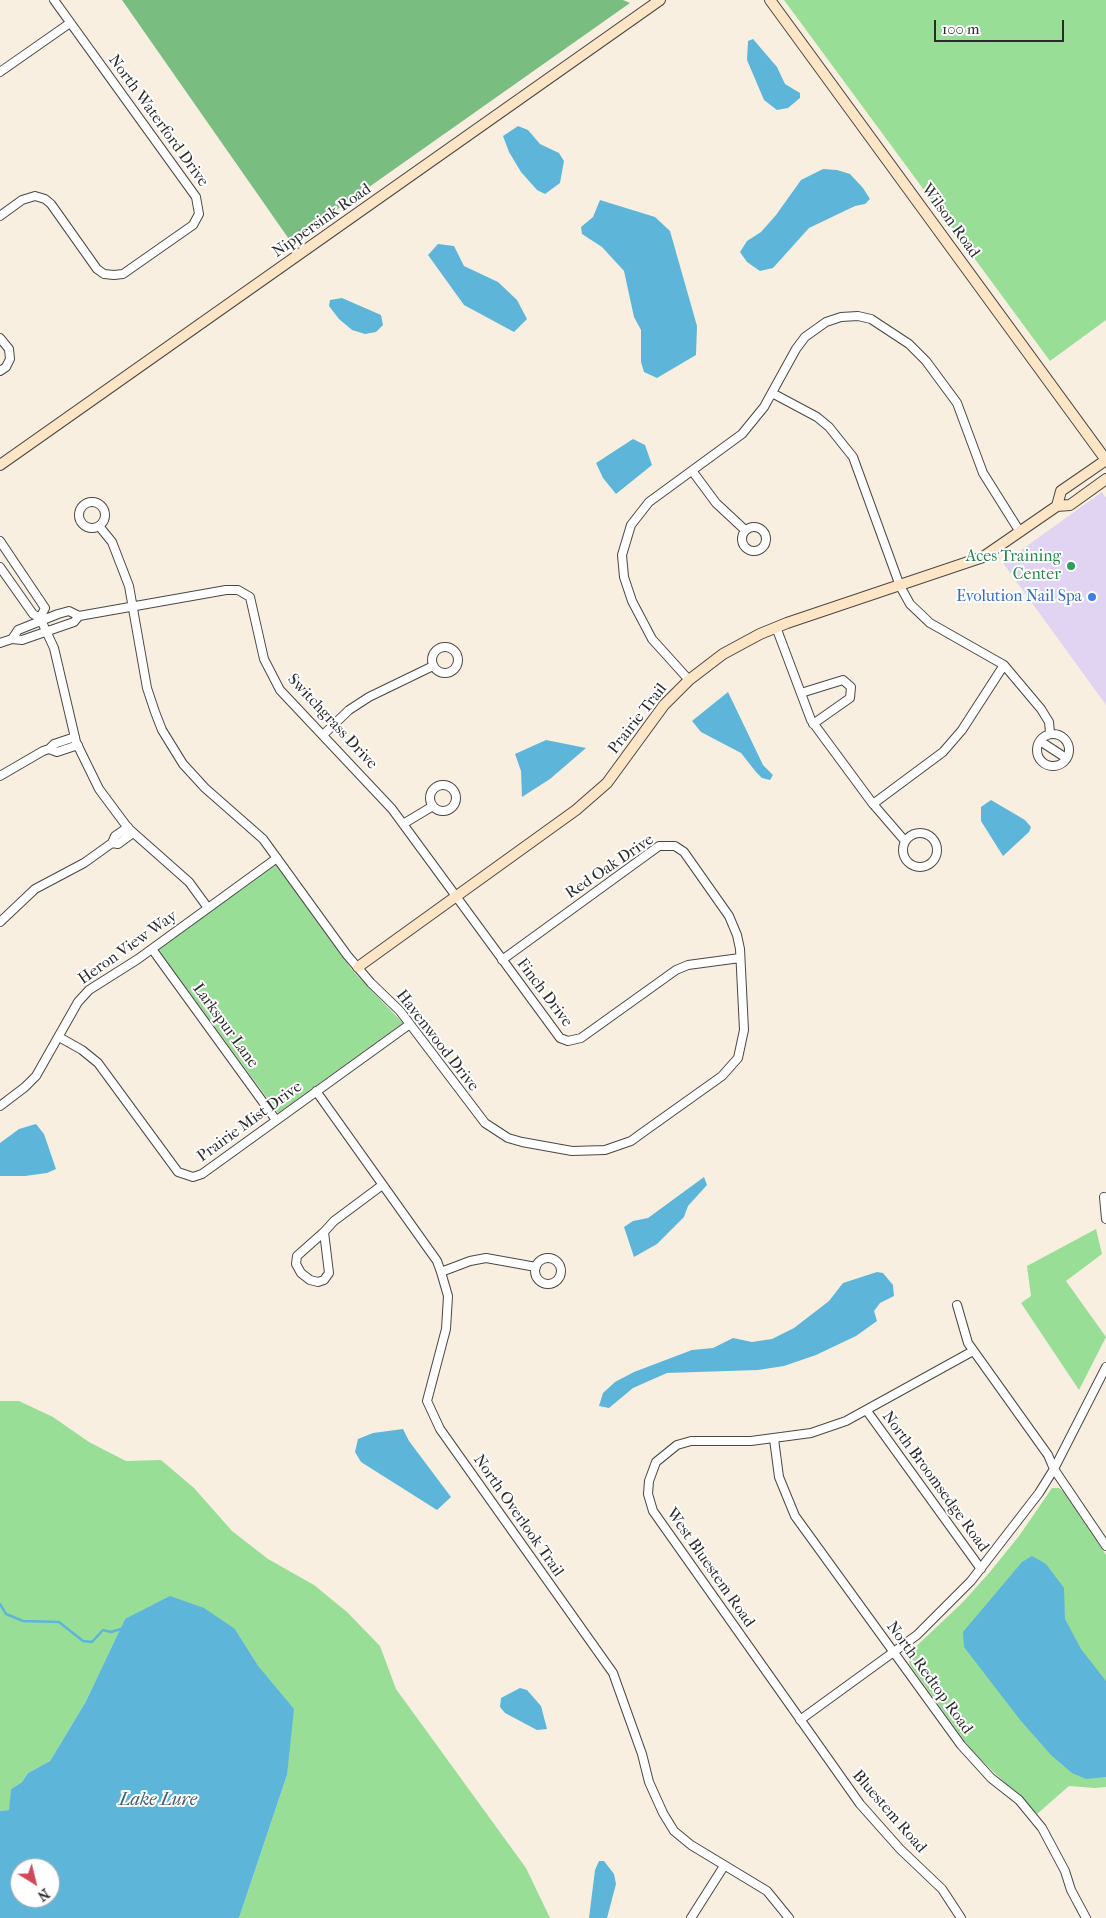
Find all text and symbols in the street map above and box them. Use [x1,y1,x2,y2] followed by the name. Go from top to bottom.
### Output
[936,10,1066,42] scale bar
[942,20,980,38] text: 100 m
[104,51,212,191] street label: North Waterford Drive
[269,180,375,262] street label: Nippersink Road
[917,180,983,262] street label: Wilson Road
[966,547,1061,585] place label: Aces Training Center
[1065,560,1077,572] marker: Aces Training Center
[956,587,1082,607] place label: Evolution Nail Spa
[1086,591,1098,603] marker: Evolution Nail Spa
[283,670,381,774] street label: Switchgrass Drive
[604,680,672,758] street label: Prairie Trail
[562,830,658,904] street label: Red Oak Drive
[75,907,181,989] street label: Heron View Way
[512,955,576,1031] street label: Finch Drive
[188,980,262,1072] street label: Larkspur Lane
[391,986,483,1096] street label: Havenwood Drive
[194,1078,306,1166] street label: Prairie Mist Drive
[877,1408,993,1556] street label: North Broomsedge Road
[469,1451,567,1581] street label: North Overlook Trail
[662,1505,758,1631] street label: West Bluestem Road
[882,1618,976,1738] street label: North Redtop Road
[848,1767,930,1857] street label: Bluestem Road
[119,1790,197,1812] water label: Lake Lure
[10,1858,60,1908] north arrow
[34,1885,53,1905] text: N

